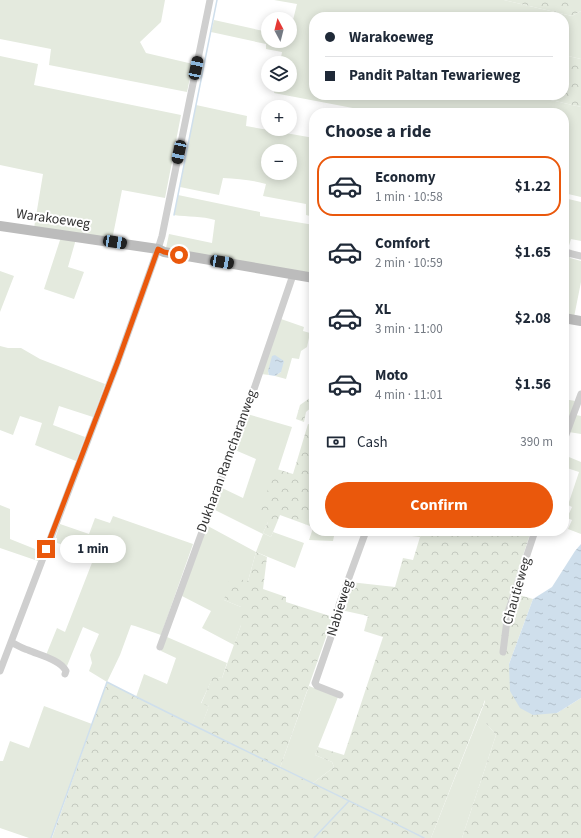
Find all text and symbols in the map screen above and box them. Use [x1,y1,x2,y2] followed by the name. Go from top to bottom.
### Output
[261,12,297,48] north arrow
[261,12,297,180] map controls
[349,27,433,48] text: Warakoeweg
[188,55,204,81] car
[261,56,297,92] button: layers
[349,65,520,86] text: Pandit Paltan Tewarieweg
[261,100,297,136] button: +
[325,119,431,144] text: Choose a ride
[171,139,187,165] car
[261,144,297,180] button: −
[375,167,436,188] text: Economy
[327,168,363,204] icon: car
[515,176,551,197] text: $1.22
[375,188,443,206] text: 1 min · 10:58
[15,204,91,234] street label: Warakoeweg
[375,233,430,254] text: Comfort
[102,234,128,250] car
[327,234,363,270] icon: car
[515,242,551,263] text: $1.65
[170,246,188,264] route start
[209,254,235,270] car
[375,254,443,272] text: 2 min · 10:59
[375,299,391,320] text: XL
[327,300,363,336] icon: car
[515,308,551,329] text: $2.08
[375,320,443,338] text: 3 min · 11:00
[375,365,408,386] text: Moto
[327,366,363,402] icon: car
[515,374,551,395] text: $1.56
[375,386,443,404] text: 4 min · 11:01
[192,387,262,535] street label: Dukharan Ramcharanweg
[325,431,347,453] icon: cash
[357,432,388,453] text: Cash
[520,433,553,451] text: 390 m
[325,482,553,528] button: Confirm
[60,535,126,563] callout: 1 min
[37,540,55,558] route end
[77,540,109,558] text: 1 min
[498,555,536,627] street label: Chautieweg
[322,577,358,639] street label: Nabieweg

